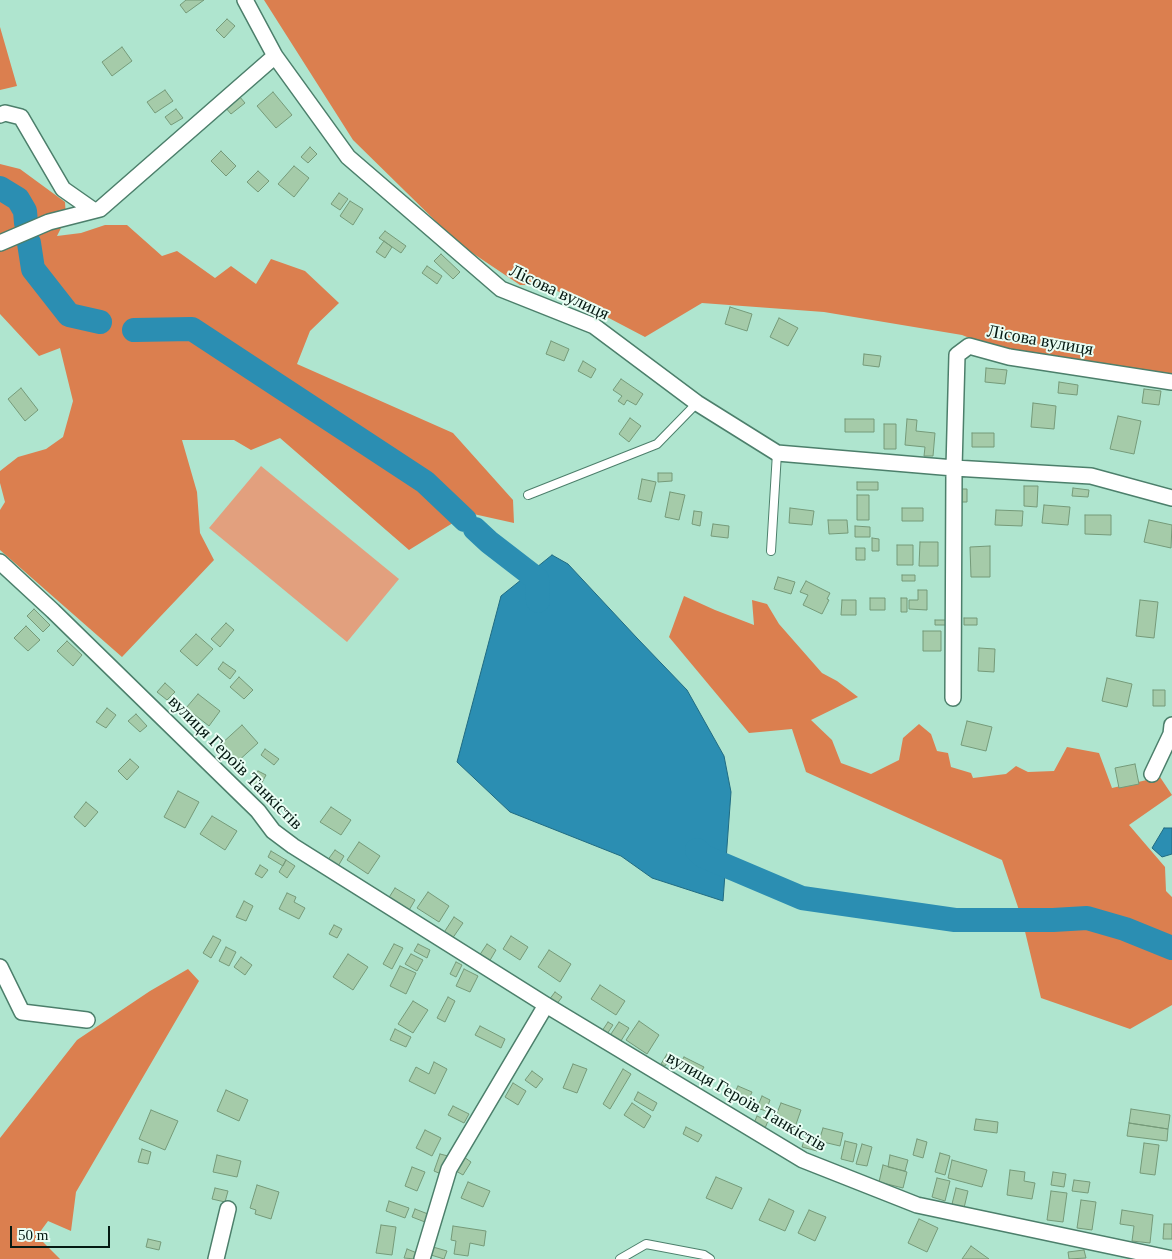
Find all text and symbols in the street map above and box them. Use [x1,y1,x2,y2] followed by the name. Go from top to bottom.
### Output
[506,260,612,326] street label: Лісова вулиця
[985,321,1095,361] street label: Лісова вулиця
[163,691,307,835] street label: вулиця Героїв Танкістів
[662,1047,830,1157] street label: вулиця Героїв Танкістів
[12,1216,112,1248] scale bar
[18,1227,48,1243] text: 50 m

